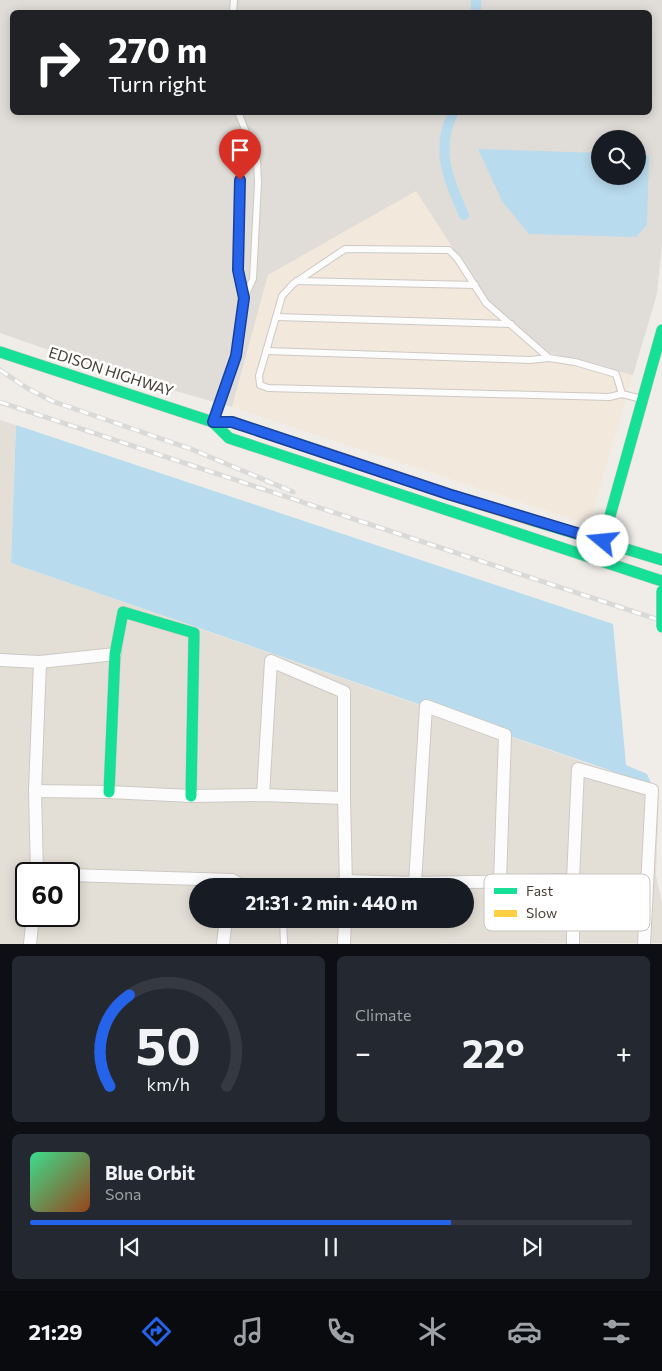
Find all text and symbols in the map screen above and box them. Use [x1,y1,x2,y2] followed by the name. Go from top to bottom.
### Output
[108,27,207,70] text: 270 m
[25,30,90,95] icon: right
[108,70,206,97] text: Turn right
[219,129,261,180] pin
[591,130,646,185] map controls
[591,130,646,185] button: search
[226,136,254,164] icon: arrive
[47,342,176,400] street label: EDISON HIGHWAY
[576,514,628,566] position arrow
[15,862,80,927] speed limit sign: 60
[484,874,650,931] legend
[526,882,553,899] text: Fast
[245,891,418,914] text: 21:31 · 2 min · 440 m
[526,904,557,921] text: Slow
[355,1005,411,1024] text: Climate
[136,1012,201,1076] text: 50
[462,1029,525,1076] text: 22°
[355,1035,371,1069] text: −
[616,1035,632,1069] text: +
[147,1073,190,1095] text: km/h
[105,1161,195,1184] text: Blue Orbit
[105,1184,141,1203] text: Sona
[116,1233,144,1261] icon: previous
[317,1233,345,1261] icon: pause
[518,1233,546,1261] icon: next
[139,1314,174,1349] icon: directions
[231,1314,266,1349] icon: music
[323,1314,358,1349] icon: phone
[415,1314,450,1349] icon: climate
[507,1314,542,1349] icon: car
[599,1314,634,1349] icon: filters
[28,1318,83,1345] text: 21:29

